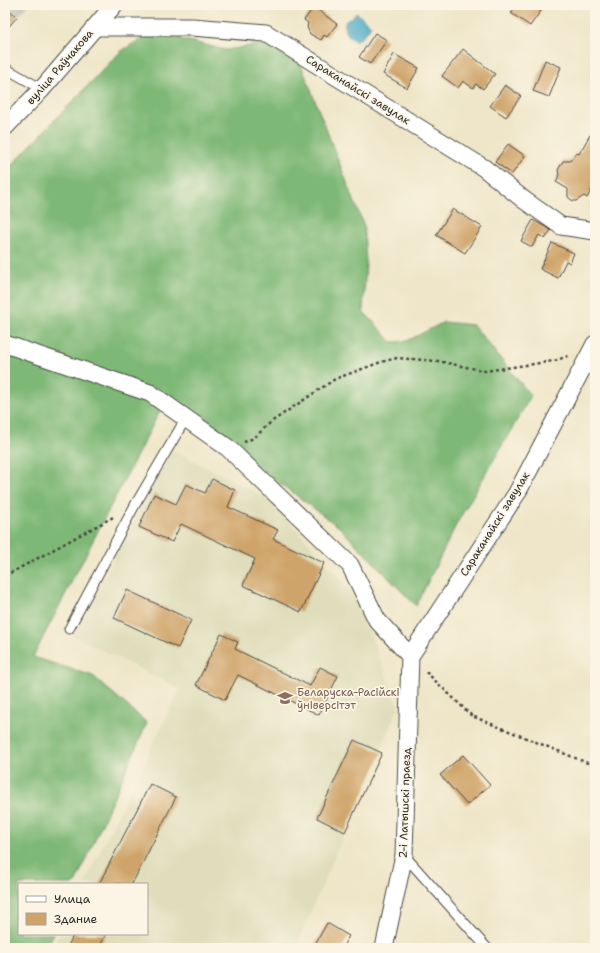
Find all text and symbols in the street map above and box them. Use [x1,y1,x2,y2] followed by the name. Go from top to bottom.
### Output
[23,26,97,108] street label: вуліца Раўчакова
[303,52,413,128] street label: Сараканайскі завулак
[457,469,533,579] street label: Сараканайскі завулак
[297,685,400,713] place label: Беларуска-Расійскі ўніверсітэт
[276,689,294,707] school or university icon: Беларуска-Расійскі ўніверсітэт
[396,747,414,859] street label: 2-і Латышскі праезд
[18,883,148,935] legend
[54,891,91,907] text: Улица
[54,911,98,927] text: Здание

